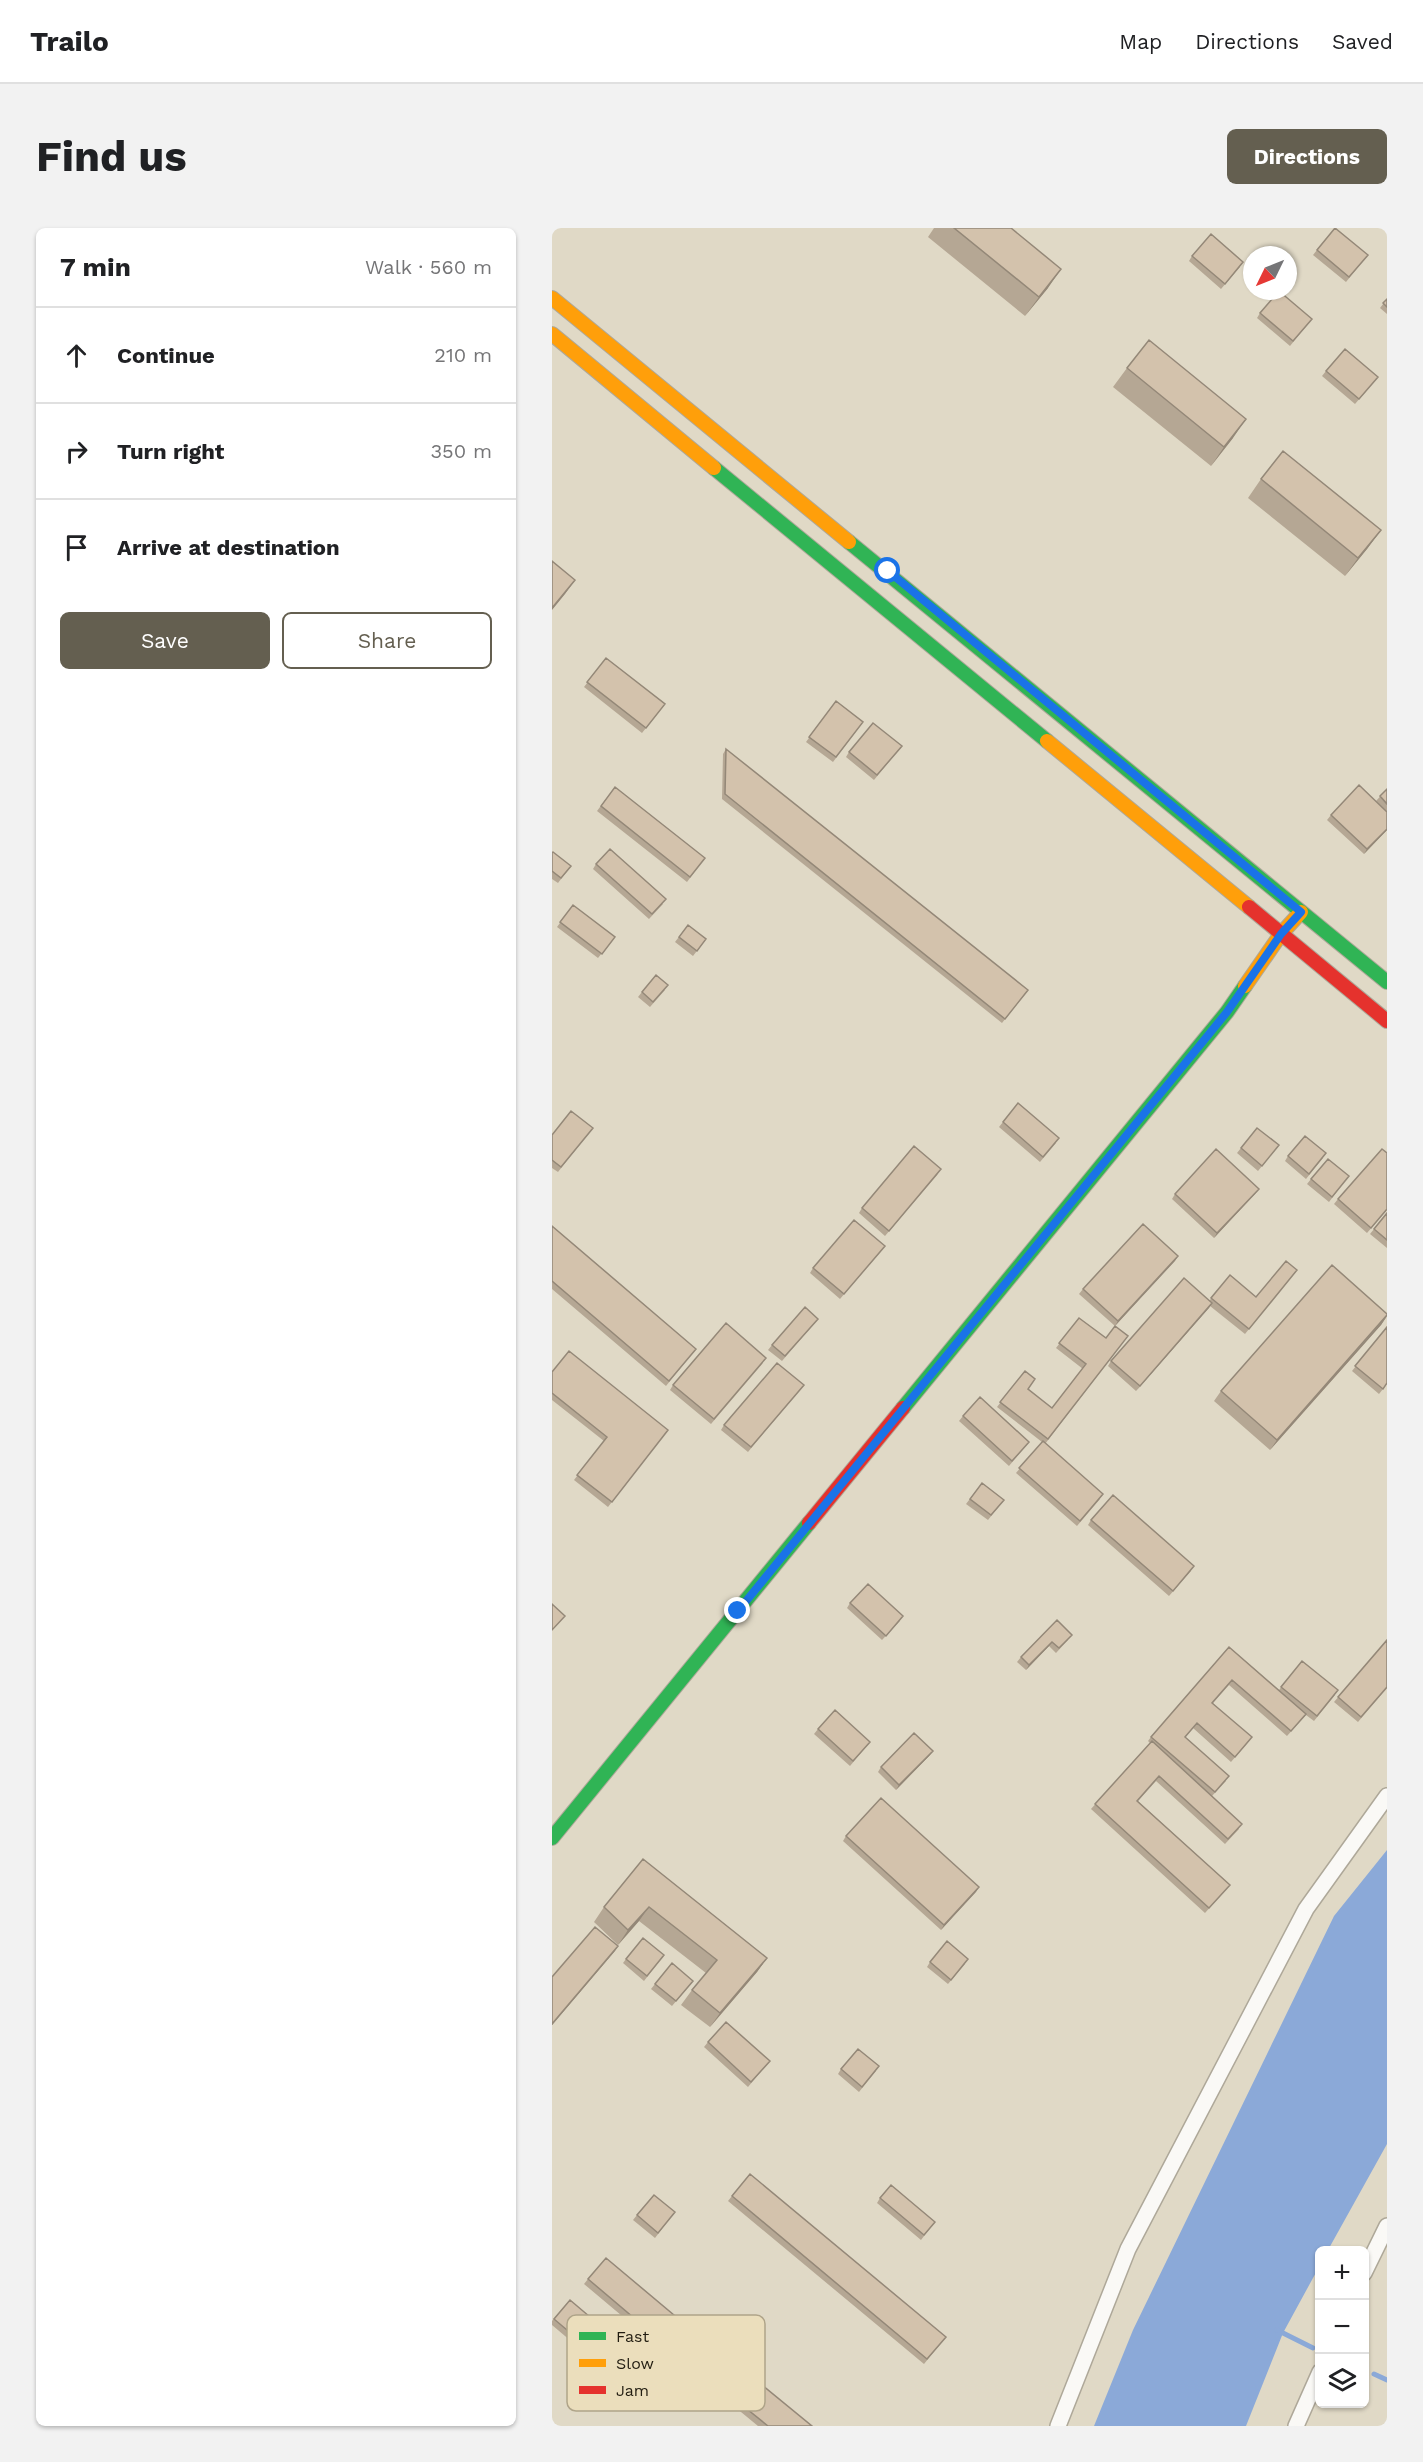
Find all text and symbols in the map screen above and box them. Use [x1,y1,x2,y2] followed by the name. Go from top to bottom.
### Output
[30,25,109,58] text: Trailo
[1119,29,1162,54] text: Map
[1195,29,1299,54] text: Directions
[1332,29,1393,54] text: Saved
[1227,129,1387,184] button: Directions
[36,132,187,181] text: Find us
[1243,246,1297,300] north arrow
[60,252,131,282] text: 7 min
[365,255,492,279] text: Walk · 560 m
[60,339,93,372] icon: ahead
[117,343,215,368] text: Continue
[434,343,492,367] text: 210 m
[60,435,93,468] icon: right
[117,439,224,464] text: Turn right
[430,439,492,463] text: 350 m
[60,531,93,564] icon: arrive
[117,535,340,560] text: Arrive at destination
[874,557,900,583] route start
[60,612,270,669] button: Save
[282,612,492,669] button: Share
[724,1597,750,1623] route end
[1315,2246,1369,2408] map controls
[1315,2246,1369,2300] button: +
[1315,2300,1369,2354] button: −
[567,2315,765,2411] legend
[616,2327,649,2346] text: Fast
[616,2354,654,2373] text: Slow
[1315,2354,1369,2408] button: layers
[616,2381,649,2400] text: Jam

